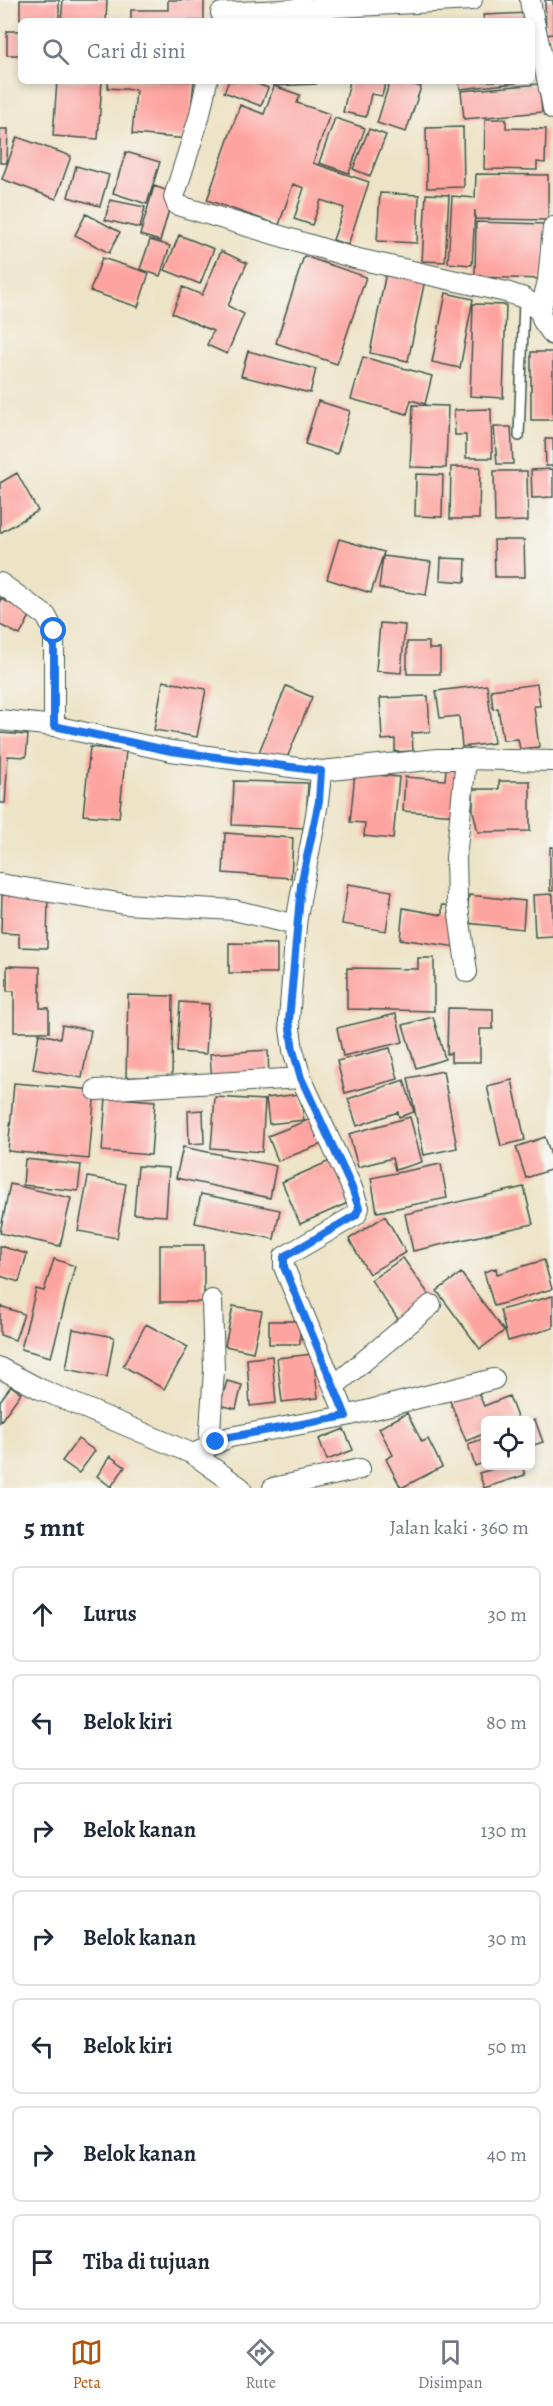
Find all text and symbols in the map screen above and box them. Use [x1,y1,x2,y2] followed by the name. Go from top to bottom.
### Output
[18,18,535,84] search box
[39,35,72,68] icon: search
[87,36,186,66] text: Cari di sini
[40,617,66,643] route start
[481,1416,535,1470] map controls
[481,1416,535,1470] button: locate
[202,1428,228,1454] route end
[24,1510,85,1545] text: 5 mnt
[389,1514,529,1541] text: Jalan kaki · 360 m
[26,1598,59,1631] icon: ahead
[83,1599,137,1629] text: Lurus
[487,1601,527,1628] text: 30 m
[26,1706,59,1739] icon: left
[83,1707,172,1737] text: Belok kiri
[486,1709,527,1736] text: 80 m
[26,1814,59,1847] icon: right
[83,1815,196,1845] text: Belok kanan
[481,1817,527,1844] text: 130 m
[26,1922,59,1955] icon: right
[83,1923,196,1953] text: Belok kanan
[487,1925,527,1952] text: 30 m
[26,2030,59,2063] icon: left
[83,2031,172,2061] text: Belok kiri
[487,2033,527,2060] text: 50 m
[26,2138,59,2171] icon: right
[83,2139,196,2169] text: Belok kanan
[487,2141,527,2168] text: 40 m
[26,2246,59,2279] icon: arrive
[83,2247,210,2277] text: Tiba di tujuan
[70,2336,103,2394] tab: Peta
[244,2336,277,2394] tab: Rute
[418,2336,483,2394] tab: Disimpan

